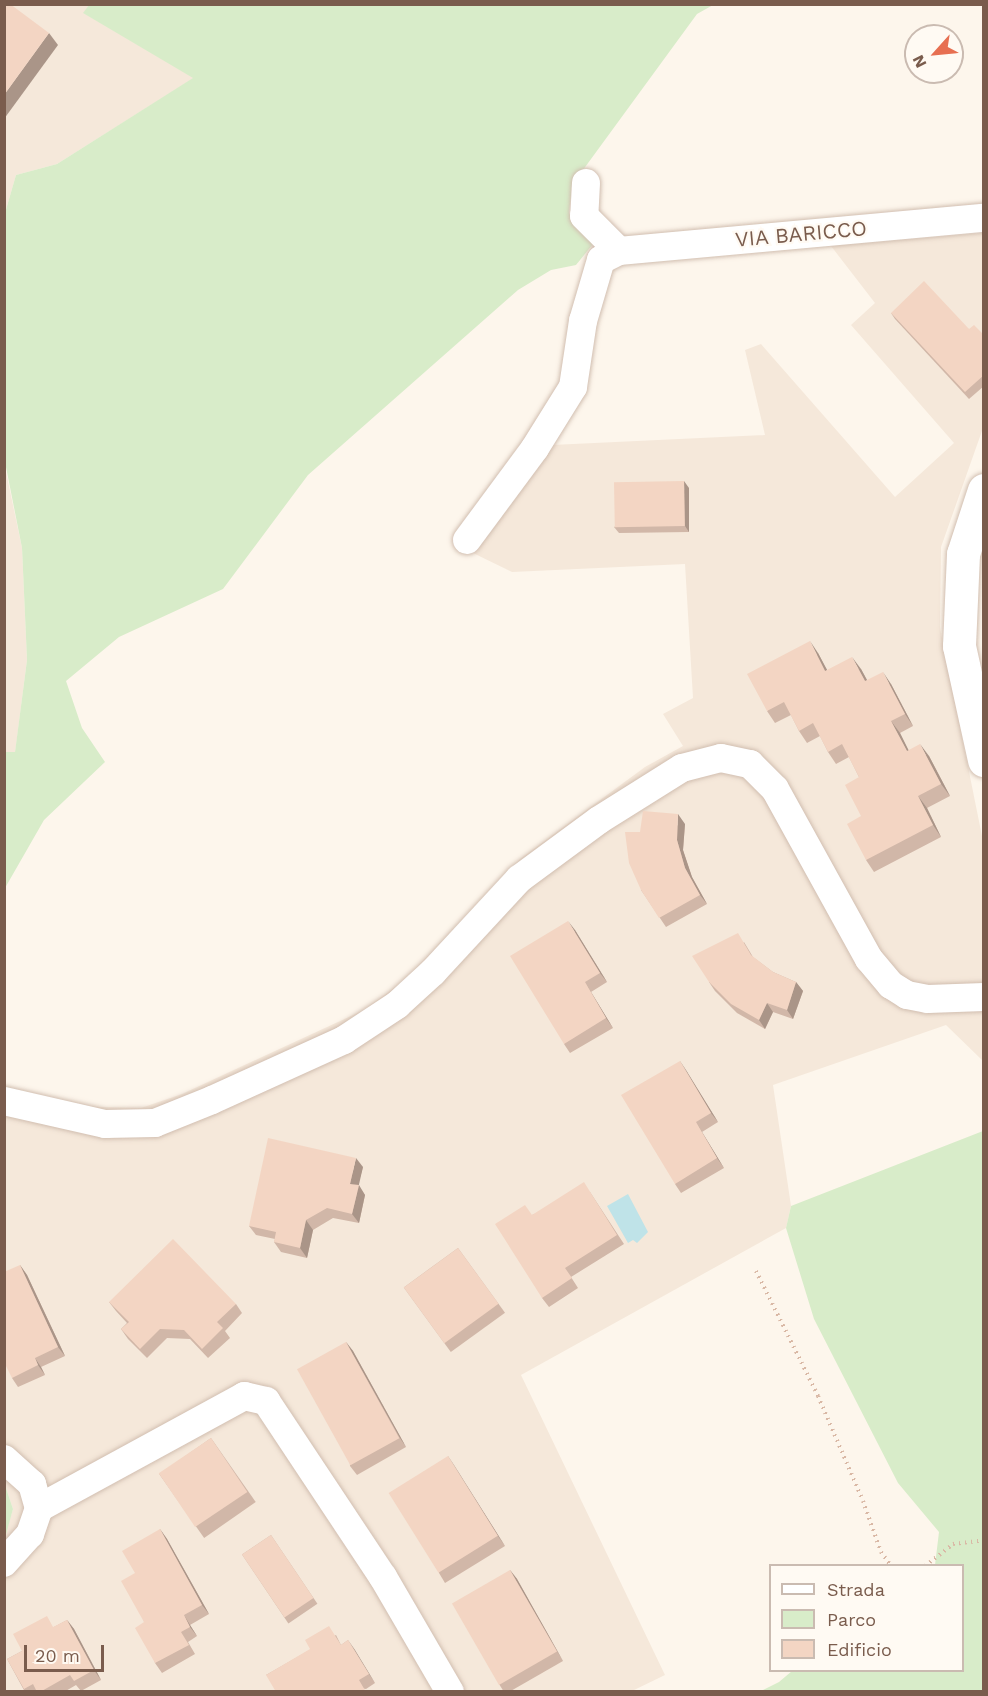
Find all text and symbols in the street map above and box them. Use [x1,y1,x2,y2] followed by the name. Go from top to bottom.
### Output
[904,24,964,84] north arrow
[908,52,930,71] text: N
[734,216,868,252] street label: VIA BARICCO
[769,1564,964,1672] legend
[827,1579,885,1600] text: Strada
[827,1609,876,1630] text: Parco
[27,1633,106,1671] scale bar
[827,1639,892,1660] text: Edificio
[35,1645,80,1666] text: 20 m

